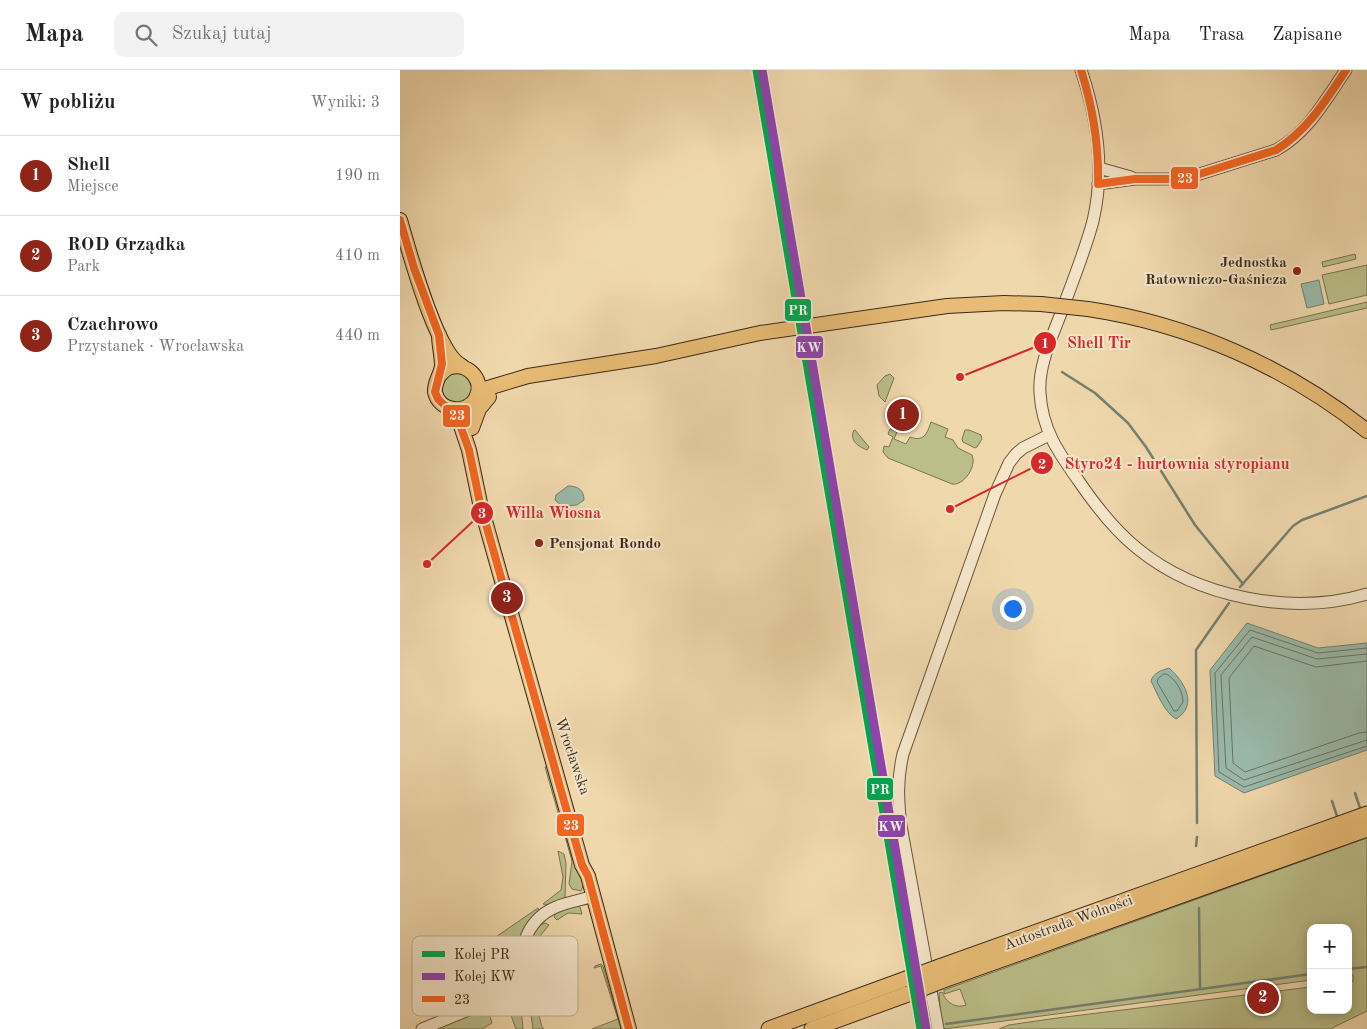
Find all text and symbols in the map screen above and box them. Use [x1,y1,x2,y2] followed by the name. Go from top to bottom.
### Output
[114,12,464,57] search box
[132,21,160,49] icon: search
[25,23,84,47] text: Mapa
[172,25,272,44] text: Szukaj tutaj
[1128,26,1171,44] text: Mapa
[1199,26,1244,44] text: Trasa
[1272,26,1342,44] text: Zapisane
[20,92,115,113] text: W pobliżu
[311,95,380,111] text: Wyniki: 3
[67,156,110,175] text: Shell
[1170,166,1199,190] line badge: 23
[31,168,41,184] text: 1
[335,168,380,184] text: 190 m
[1177,172,1193,186] text: 23
[67,179,119,195] text: Miejsce
[67,236,185,255] text: ROD Grządka
[31,248,41,264] text: 2
[335,248,380,264] text: 410 m
[1145,256,1287,288] place label: Jednostka Ratowniczo-Gaśnicza
[67,259,100,275] text: Park
[1291,265,1303,277] marker: Jednostka Ratowniczo-Gaśnicza
[784,298,812,322] line badge: PR
[788,304,808,318] text: PR
[67,316,158,335] text: Czachrowo
[1032,327,1141,358] callout: Shell Tir
[31,328,41,344] text: 3
[335,328,380,344] text: 440 m
[795,335,824,359] line badge: KW
[1067,336,1131,352] text: Shell Tir
[1041,337,1049,352] text: 1
[67,339,244,355] text: Przystanek · Wrocławska
[796,341,822,355] text: KW
[887,396,919,434] pin: 1
[442,404,471,428] line badge: 23
[449,409,465,423] text: 23
[1029,448,1299,479] callout: Styro24 - hurtownia styropianu
[1065,457,1290,473] text: Styro24 - hurtownia styropianu
[1038,458,1046,473] text: 2
[470,497,611,528] callout: Willa Wiosna
[505,506,601,522] text: Willa Wiosna
[478,507,486,522] text: 3
[533,537,545,549] marker: Pensjonat Rondo
[549,537,661,552] place label: Pensjonat Rondo
[491,579,523,617] pin: 3
[1000,596,1026,622] your location
[551,716,592,798] street label: Wrocławska
[866,777,894,801] line badge: PR
[870,783,890,797] text: PR
[556,813,585,837] line badge: 23
[877,814,906,838] line badge: KW
[563,819,579,833] text: 23
[878,820,904,834] text: KW
[1002,893,1135,954] street label: Autostrada Wolności
[1307,924,1352,1014] map controls
[1307,924,1352,969] button: +
[412,936,578,1016] legend
[454,948,510,962] text: Kolej PR
[1307,969,1352,1014] button: −
[454,970,516,984] text: Kolej KW
[1247,979,1279,1017] pin: 2
[454,993,470,1007] text: 23

